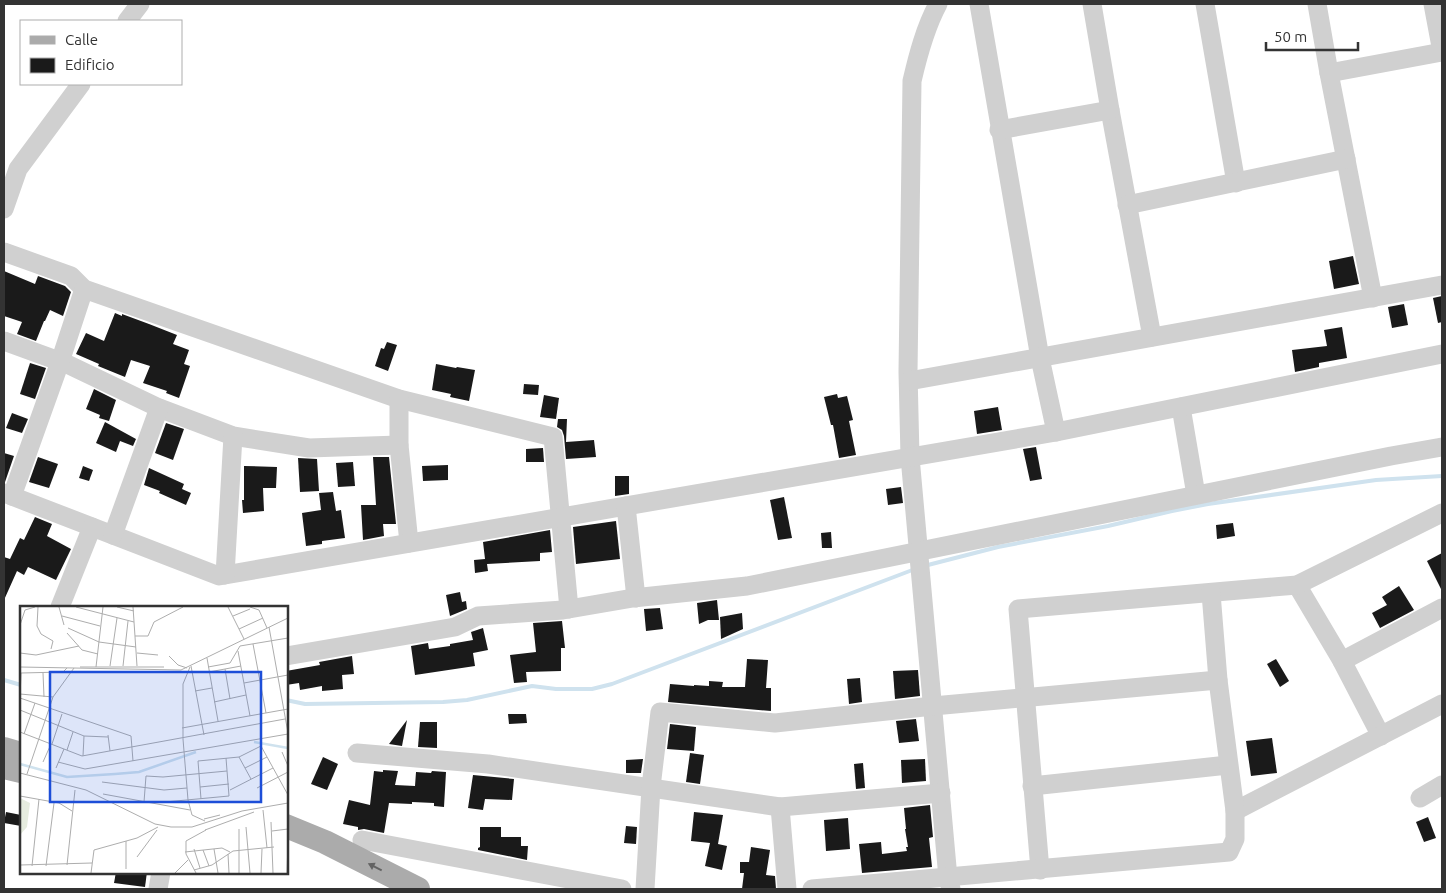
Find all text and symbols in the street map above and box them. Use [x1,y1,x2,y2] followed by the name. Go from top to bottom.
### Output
[20,20,182,85] legend
[1266,20,1358,52] scale bar
[1274,28,1307,45] text: 50 m
[65,31,98,48] text: Calle
[65,56,114,73] text: Edificio
[20,606,288,873] inset map
[368,863,382,871] one-way arrow

